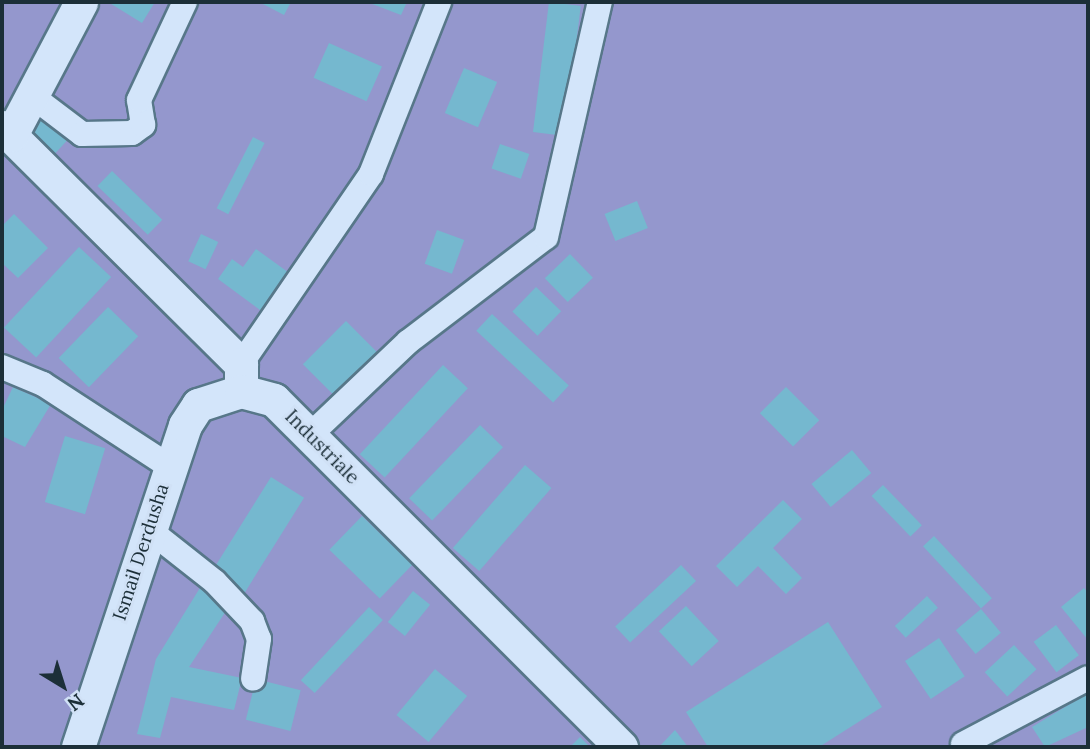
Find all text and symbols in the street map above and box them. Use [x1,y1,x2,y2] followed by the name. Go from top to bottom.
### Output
[280,405,364,489] street label: Industriale
[108,481,174,623] street label: Ismail Derdusha
[28,651,98,721] north arrow
[63,689,89,717] text: N

